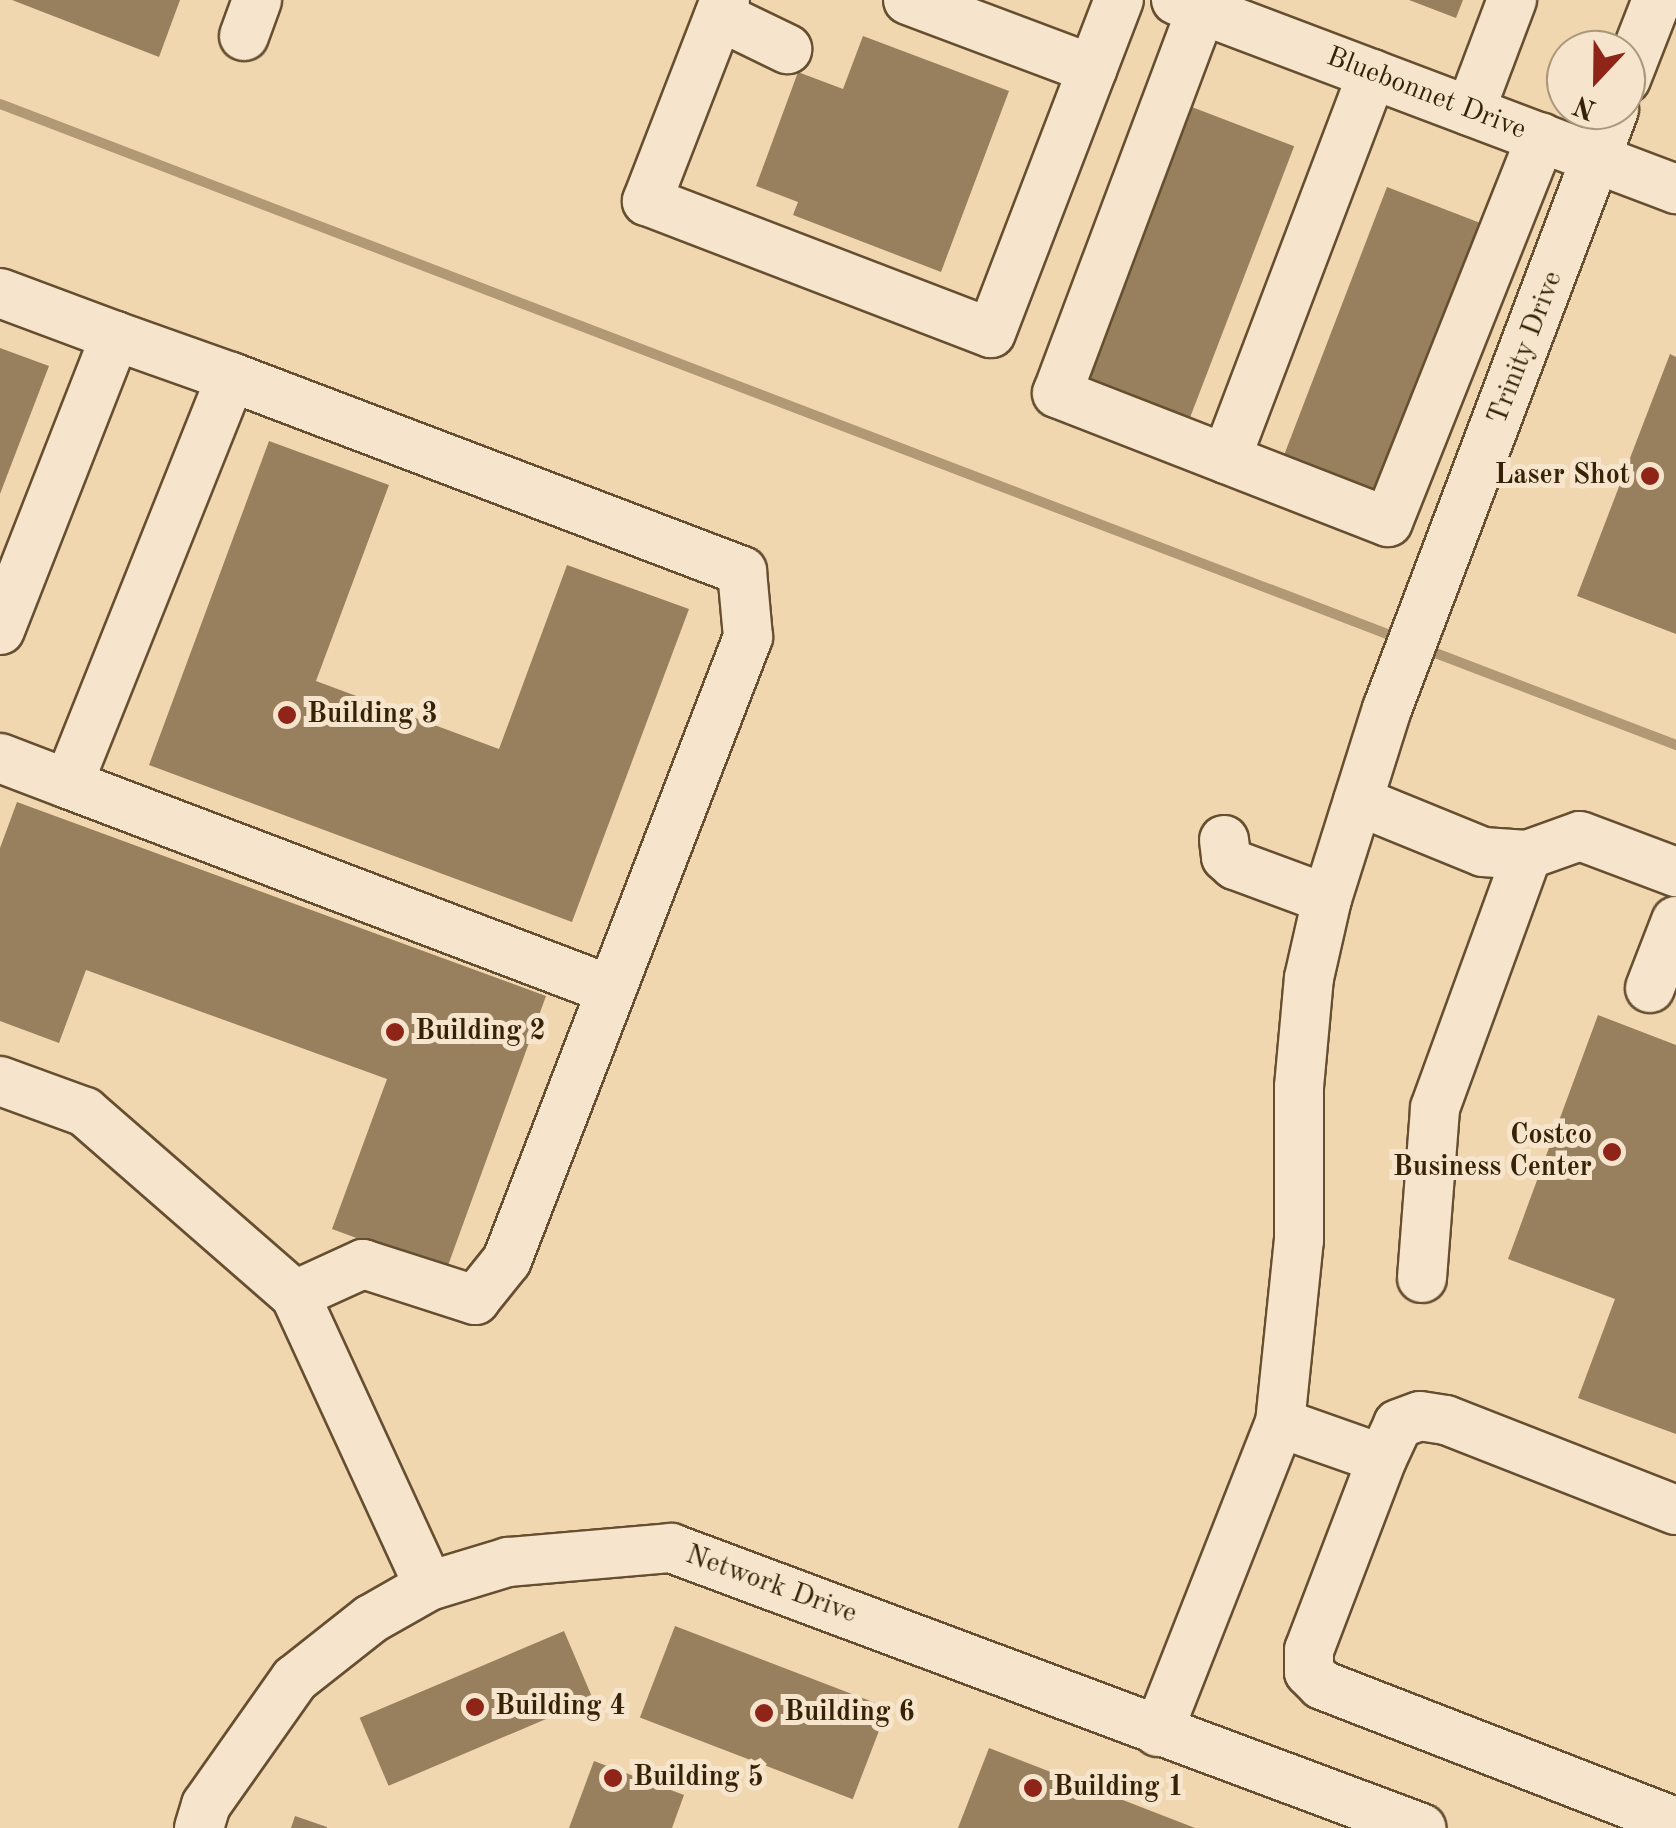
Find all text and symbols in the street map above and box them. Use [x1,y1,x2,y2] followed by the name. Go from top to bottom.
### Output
[1546,30,1646,130] north arrow
[1322,41,1530,147] street label: Bluebonnet Drive
[1570,89,1601,123] text: N
[1481,267,1571,429] street label: Trinity Drive
[1494,459,1630,493] place label: Laser Shot
[1639,465,1661,487] marker: Laser Shot
[307,698,438,732] place label: Building 3
[276,704,298,726] marker: Building 3
[415,1015,546,1049] place label: Building 2
[384,1021,406,1043] marker: Building 2
[1393,1119,1592,1185] place label: Costco Business Center
[1601,1141,1623,1163] marker: Costco Business Center
[681,1538,861,1632] street label: Network Drive
[495,1690,626,1724] place label: Building 4
[464,1696,486,1718] marker: Building 4
[784,1696,915,1730] place label: Building 6
[753,1702,775,1724] marker: Building 6
[633,1761,764,1795] place label: Building 5
[602,1767,624,1789] marker: Building 5
[1053,1771,1184,1805] place label: Building 1
[1022,1777,1044,1799] marker: Building 1

